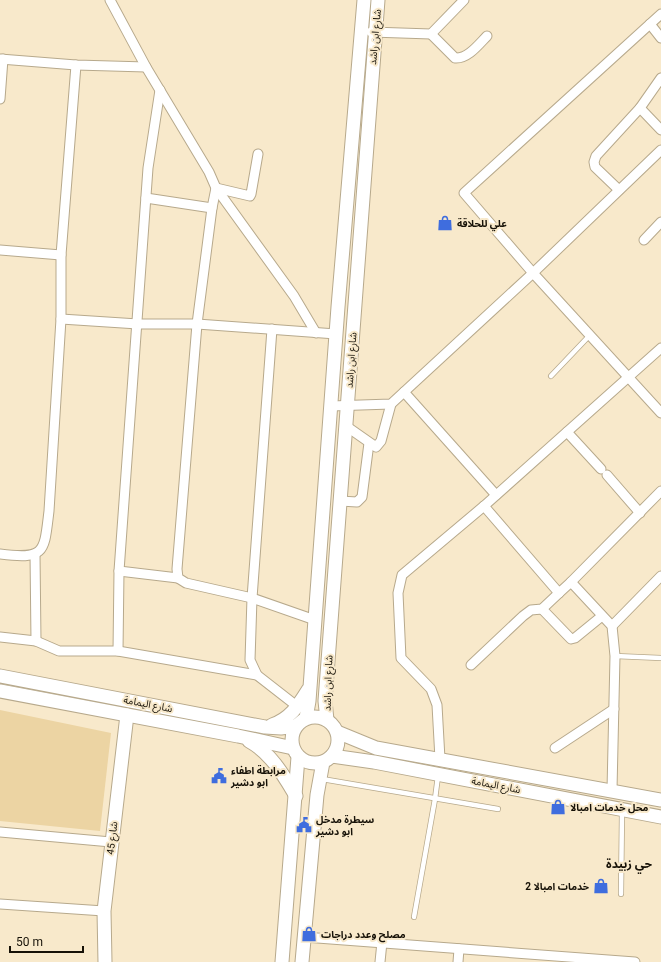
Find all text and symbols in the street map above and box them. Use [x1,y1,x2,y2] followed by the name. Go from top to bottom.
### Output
[367,9,385,65] street label: شارع ابن راشد
[436,214,454,232] shop icon: علي للحلاقة
[457,217,507,232] place label: علي للحلاقة
[344,332,360,388] street label: شارع ابن راشد
[322,655,336,711] street label: شارع ابن راشد
[122,694,173,716] street label: شارع اليمامة
[230,764,286,789] place label: مرابطة اطفاء ابو دشير
[210,767,228,785] public building icon: مرابطة اطفاء ابو دشير
[470,775,521,797] street label: شارع اليمامة
[549,798,567,816] shop icon: محل خدمات امبالا
[570,802,649,814] place label: محل خدمات امبالا
[315,814,374,838] place label: سيطرة مدخل ابو دشير
[295,816,313,834] public building icon: سيطرة مدخل ابو دشير
[105,821,121,855] street label: شارع 45
[606,857,652,874] district label: حي زبيدة
[592,877,610,895] shop icon: خدمات امبالا 2
[525,881,590,893] place label: خدمات امبالا 2
[300,925,318,943] shop icon: مصلح وعدد دراجات
[10,928,83,954] scale bar
[321,929,406,943] place label: مصلح وعدد دراجات
[16,935,43,949] text: 50 m

